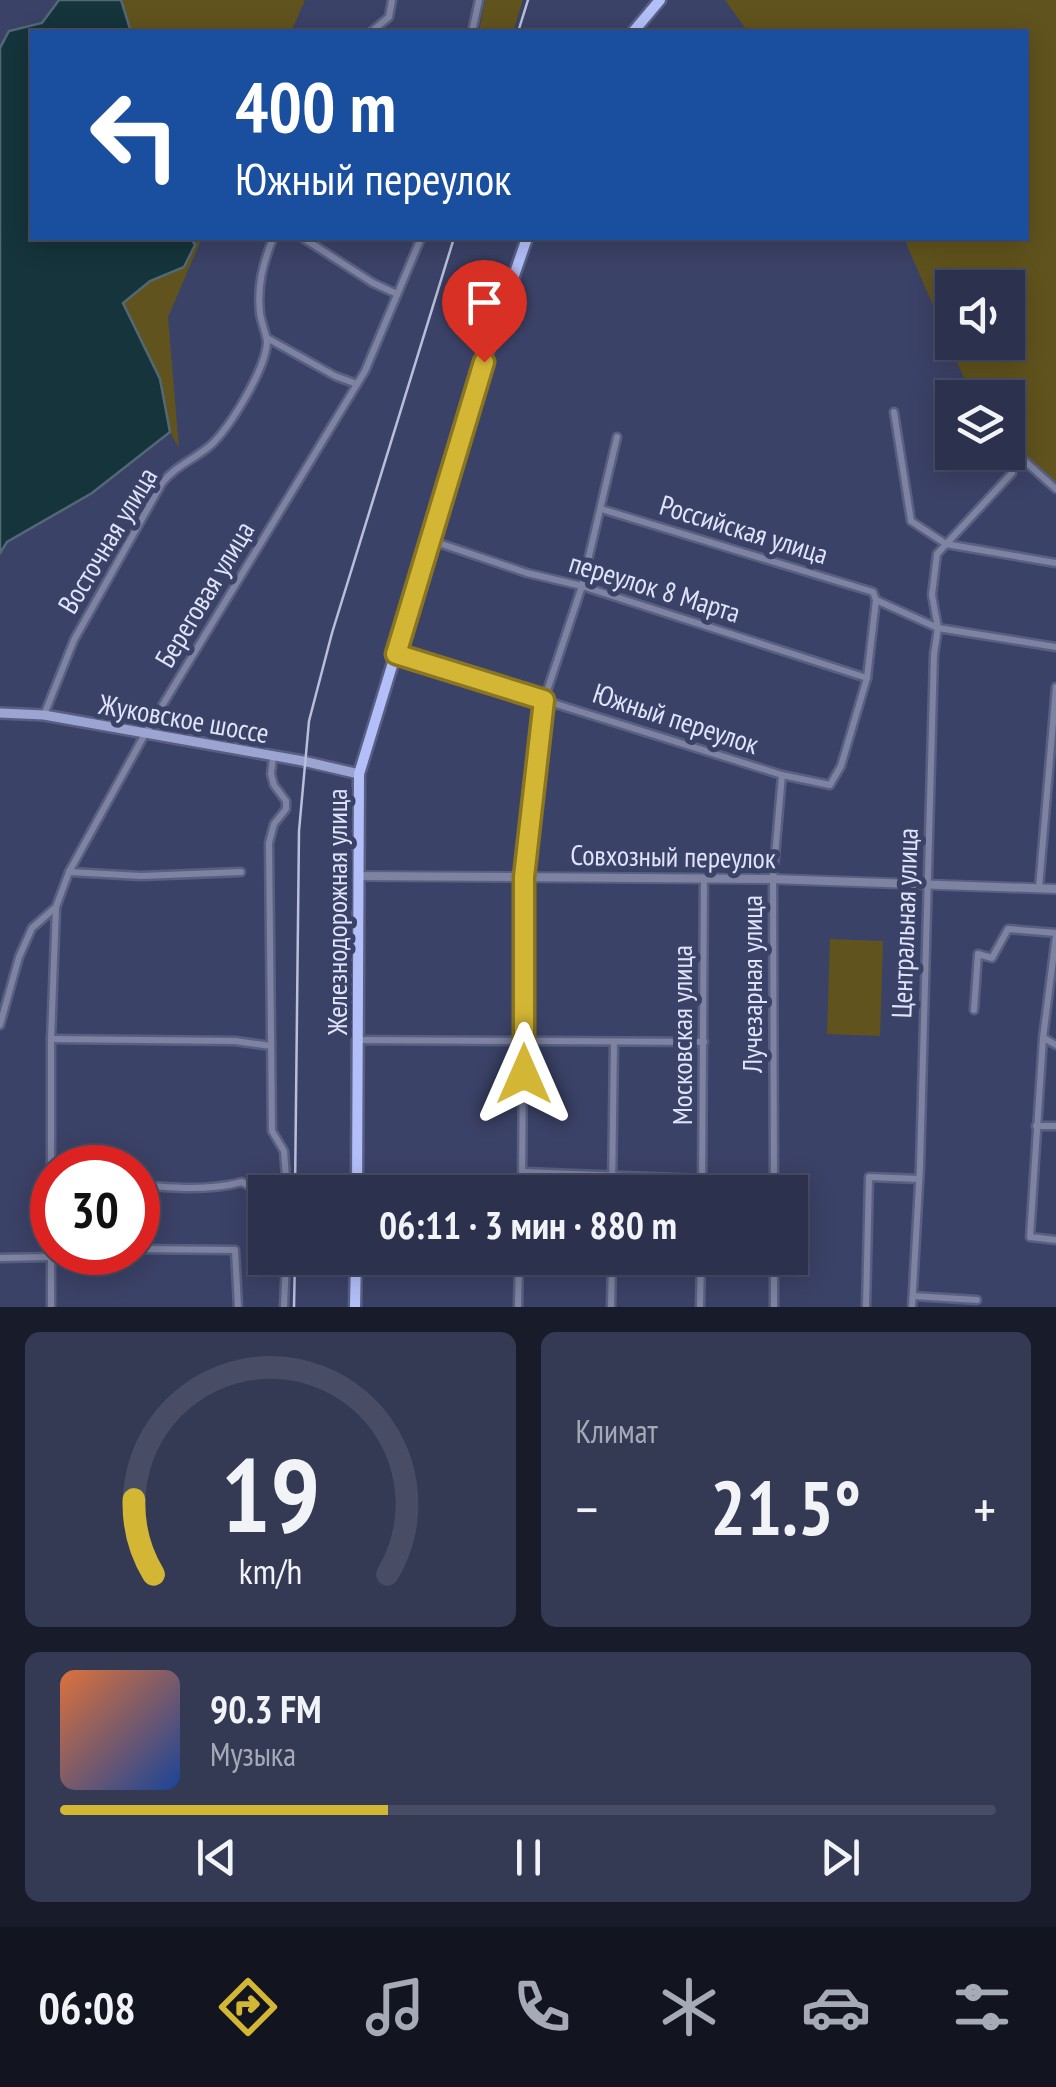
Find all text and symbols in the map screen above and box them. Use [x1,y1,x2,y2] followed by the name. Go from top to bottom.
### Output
[235,61,396,151] text: 400 m
[70,70,200,200] icon: left
[235,149,512,207] text: Южный переулок
[442,260,527,363] pin
[935,270,1025,470] map controls
[935,270,1025,360] button: sound
[457,275,512,330] icon: arrive
[935,380,1025,470] button: layers
[49,460,165,620] street label: Восточная улица
[655,486,833,572] street label: Российская улица
[146,514,262,674] street label: Береговая улица
[565,543,745,631] street label: переулок 8 Марта
[588,674,764,762] street label: Южный переулок
[95,685,272,751] street label: Жуковское шоссе
[318,789,355,1036] street label: Железнодорожная улица
[882,827,926,1019] street label: Центральная улица
[570,836,776,876] street label: Совхозный переулок
[733,895,770,1074] street label: Лучезарная улица
[663,945,700,1125] street label: Московская улица
[472,1022,576,1126] position arrow
[30,1145,160,1275] speed limit sign: 30
[379,1200,677,1249] text: 06:11 · 3 мин · 880 m
[576,1410,658,1452] text: Климат
[221,1426,320,1561] text: 19
[710,1459,861,1556] text: 21.5°
[576,1473,598,1544] text: −
[973,1473,996,1544] text: +
[239,1548,302,1594] text: km/h
[210,1684,322,1733] text: 90.3 FM
[210,1733,296,1775] text: Музыка
[189,1830,244,1885] icon: previous
[501,1830,556,1885] icon: pause
[813,1830,868,1885] icon: next
[213,1972,283,2042] icon: directions
[360,1972,430,2042] icon: music
[507,1972,577,2042] icon: phone
[654,1972,724,2042] icon: climate
[801,1972,871,2042] icon: car
[947,1972,1017,2042] icon: filters
[38,1978,136,2036] text: 06:08

